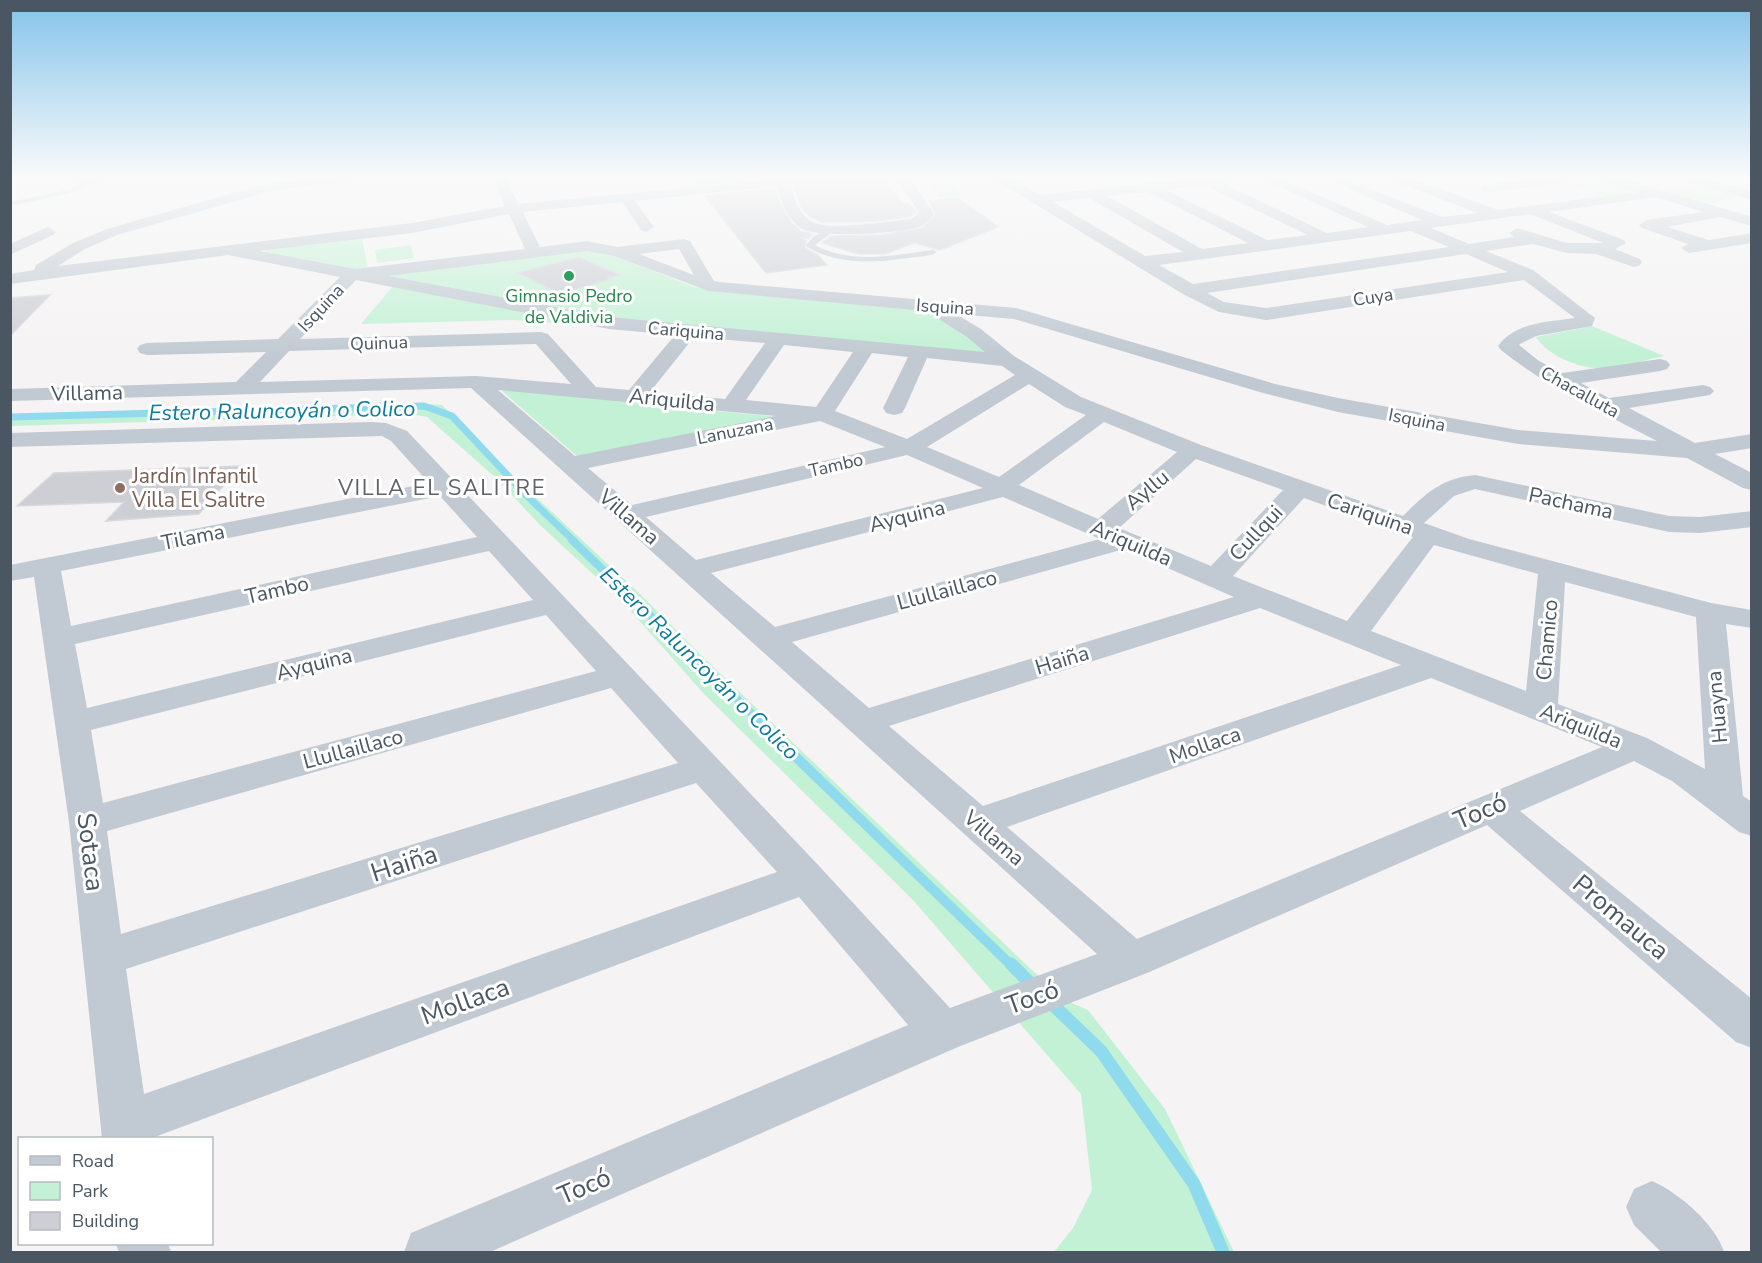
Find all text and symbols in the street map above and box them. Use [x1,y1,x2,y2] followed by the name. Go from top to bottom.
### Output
[562,269,576,283] marker: Gimnasio Pedro de Valdivia
[293,279,349,337] street label: Isquina
[1351,282,1395,312] street label: Cuya
[505,284,633,329] place label: Gimnasio Pedro de Valdivia
[915,293,975,321] street label: Isquina
[647,316,725,346] street label: Cariquina
[350,330,408,356] street label: Quinua
[1536,361,1624,423] street label: Chacalluta
[50,378,123,408] street label: Villama
[628,382,716,418] street label: Ariquilda
[148,394,416,428] water label: Estero Raluncoyán o Colico
[1386,403,1448,437] street label: Isquina
[695,412,775,450] street label: Lanuzana
[807,447,865,483] street label: Tambo
[131,462,265,514] place label: Jardín Infantil Villa El Salitre
[1119,463,1175,517] street label: Ayllu
[337,473,546,503] district label: VILLA EL SALITRE
[1526,480,1616,526] street label: Pachama
[113,481,127,495] marker: Jardín Infantil Villa El Salitre
[592,482,665,551] street label: Villama
[1323,486,1417,542] street label: Cariquina
[866,493,948,539] street label: Ayquina
[1223,499,1289,567] street label: Cullqui
[1086,513,1176,573] street label: Ariquilda
[159,517,227,557] street label: Tilama
[593,560,806,767] water label: Estero Raluncoyán o Colico
[894,563,1000,617] street label: Llullaillaco
[243,569,311,611] street label: Tambo
[1530,598,1564,682] street label: Chamico
[1032,639,1092,681] street label: Haiña
[273,641,355,687] street label: Ayquina
[1700,670,1734,744] street label: Huayna
[1536,697,1626,755] street label: Ariquilda
[1165,720,1245,770] street label: Mollaca
[300,722,406,776] street label: Llullaillaco
[1448,785,1512,838] street label: Tocó
[957,803,1030,872] street label: Villama
[68,811,113,893] street label: Sotaca
[366,836,442,891] street label: Haiña
[1565,867,1676,968] street label: Promauca
[416,969,514,1034] street label: Mollaca
[1001,972,1064,1023] street label: Tocó
[18,1137,213,1245] legend
[72,1149,114,1173] text: Road
[552,1160,616,1213] street label: Tocó
[72,1179,109,1203] text: Park
[72,1209,139,1233] text: Building

